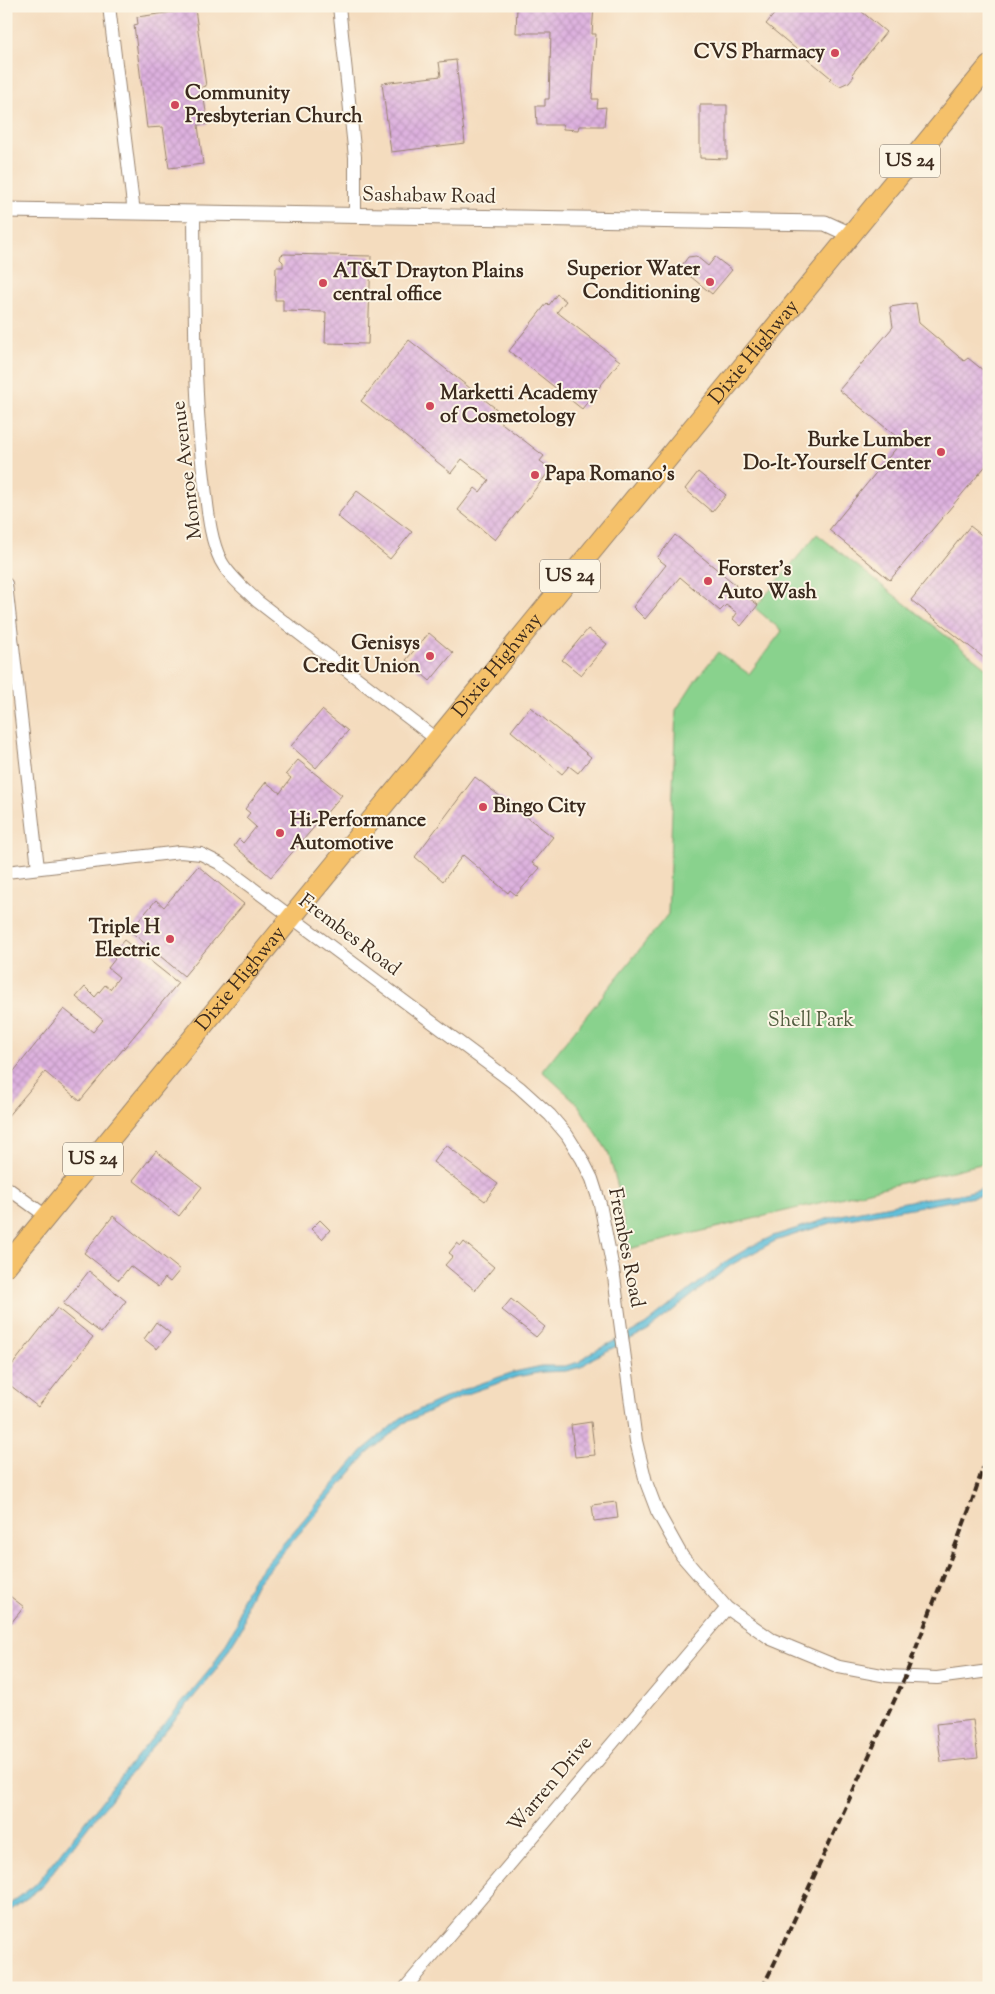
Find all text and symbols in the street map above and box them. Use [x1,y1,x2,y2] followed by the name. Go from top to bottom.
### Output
[694,39,825,68] place label: CVS Pharmacy
[829,47,841,59] marker: CVS Pharmacy
[185,80,363,132] place label: Community Presbyterian Church
[169,99,181,111] marker: Community Presbyterian Church
[880,144,940,178] road number: US 24
[362,181,496,213] street label: Sashabaw Road
[567,256,700,308] place label: Superior Water Conditioning
[333,258,524,310] place label: AT&T Drayton Plains central office
[704,276,716,288] marker: Superior Water Conditioning
[317,277,329,289] marker: AT&T Drayton Plains central office
[703,294,806,411] street label: Dixie Highway
[440,380,598,432] place label: Marketti Academy of Cosmetology
[165,399,211,541] street label: Monroe Avenue
[424,400,436,412] marker: Marketti Academy of Cosmetology
[743,427,931,479] place label: Burke Lumber Do-It-Yourself Center
[935,446,947,458] marker: Burke Lumber Do-It-Yourself Center
[545,461,675,490] place label: Papa Romano's
[529,469,541,481] marker: Papa Romano's
[718,556,817,608] place label: Forster's Auto Wash
[540,560,600,592] road number: US 24
[702,575,714,587] marker: Forster's Auto Wash
[446,607,550,725] street label: Dixie Highway
[303,630,420,682] place label: Genisys Credit Union
[424,650,436,662] marker: Genisys Credit Union
[493,793,586,822] place label: Bingo City
[477,801,489,813] marker: Bingo City
[290,807,426,859] place label: Hi-Performance Automotive
[274,827,286,839] marker: Hi-Performance Automotive
[292,888,406,984] street label: Frembes Road
[89,914,160,966] place label: Triple H Electric
[189,920,293,1038] street label: Dixie Highway
[164,933,176,945] marker: Triple H Electric
[768,1007,854,1036] park label: Shell Park
[63,1142,123,1176] road number: US 24
[599,1186,651,1310] street label: Frembes Road
[502,1730,600,1840] street label: Warren Drive

